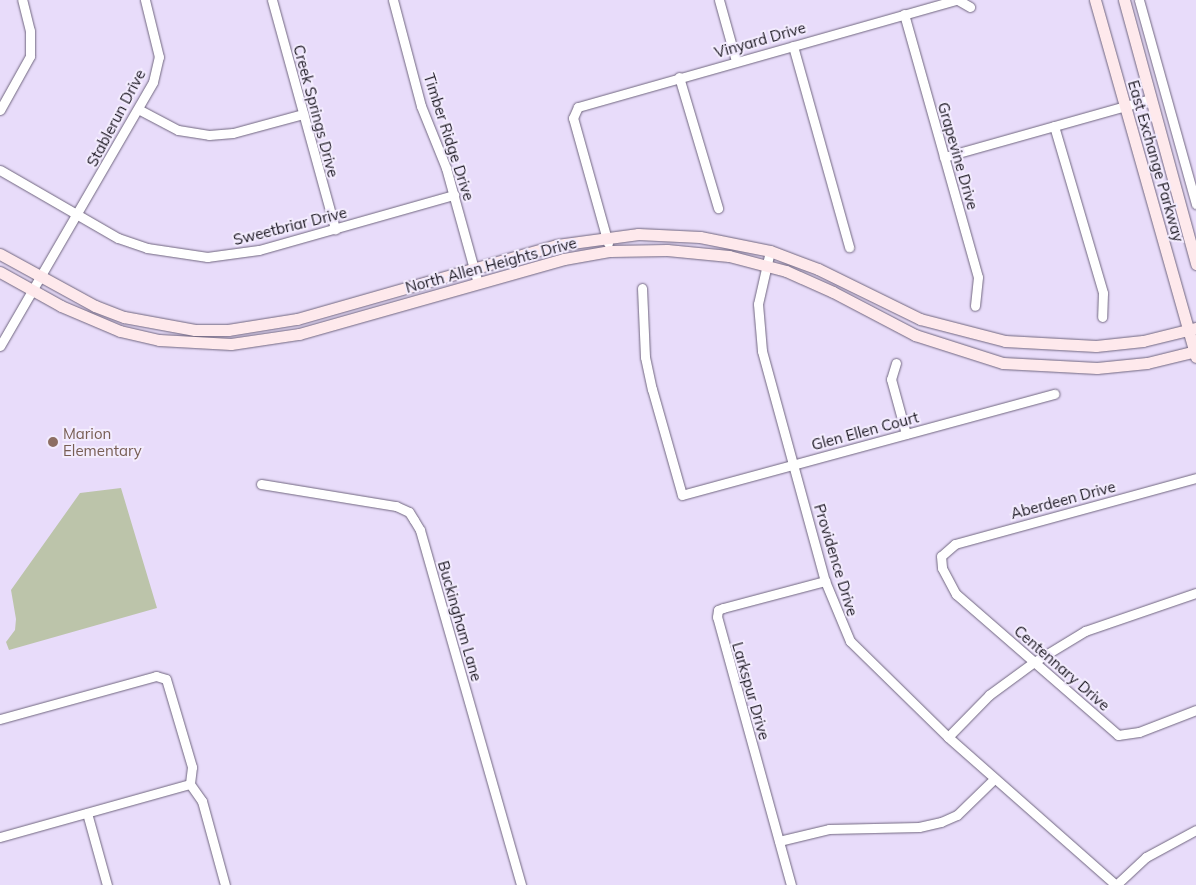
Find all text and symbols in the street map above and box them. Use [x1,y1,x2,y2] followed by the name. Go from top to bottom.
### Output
[712,18,808,62] street label: Vinyard Drive
[290,43,342,179] street label: Creek Springs Drive
[83,66,149,170] street label: Stablerun Drive
[420,71,478,203] street label: Timber Ridge Drive
[1124,78,1188,244] street label: East Exchange Parkway
[934,100,982,212] street label: Grapevine Drive
[231,203,349,249] street label: Sweetbriar Drive
[403,233,579,297] street label: North Allen Heights Drive
[809,408,921,454] street label: Glen Ellen Court
[63,424,142,459] place label: Marion Elementary
[47,436,59,448] marker: Marion Elementary
[1009,477,1117,523] street label: Aberdeen Drive
[810,502,862,618] street label: Providence Drive
[434,559,486,683] street label: Buckingham Lane
[1011,622,1113,714] street label: Centennary Drive
[728,640,774,742] street label: Larkspur Drive

